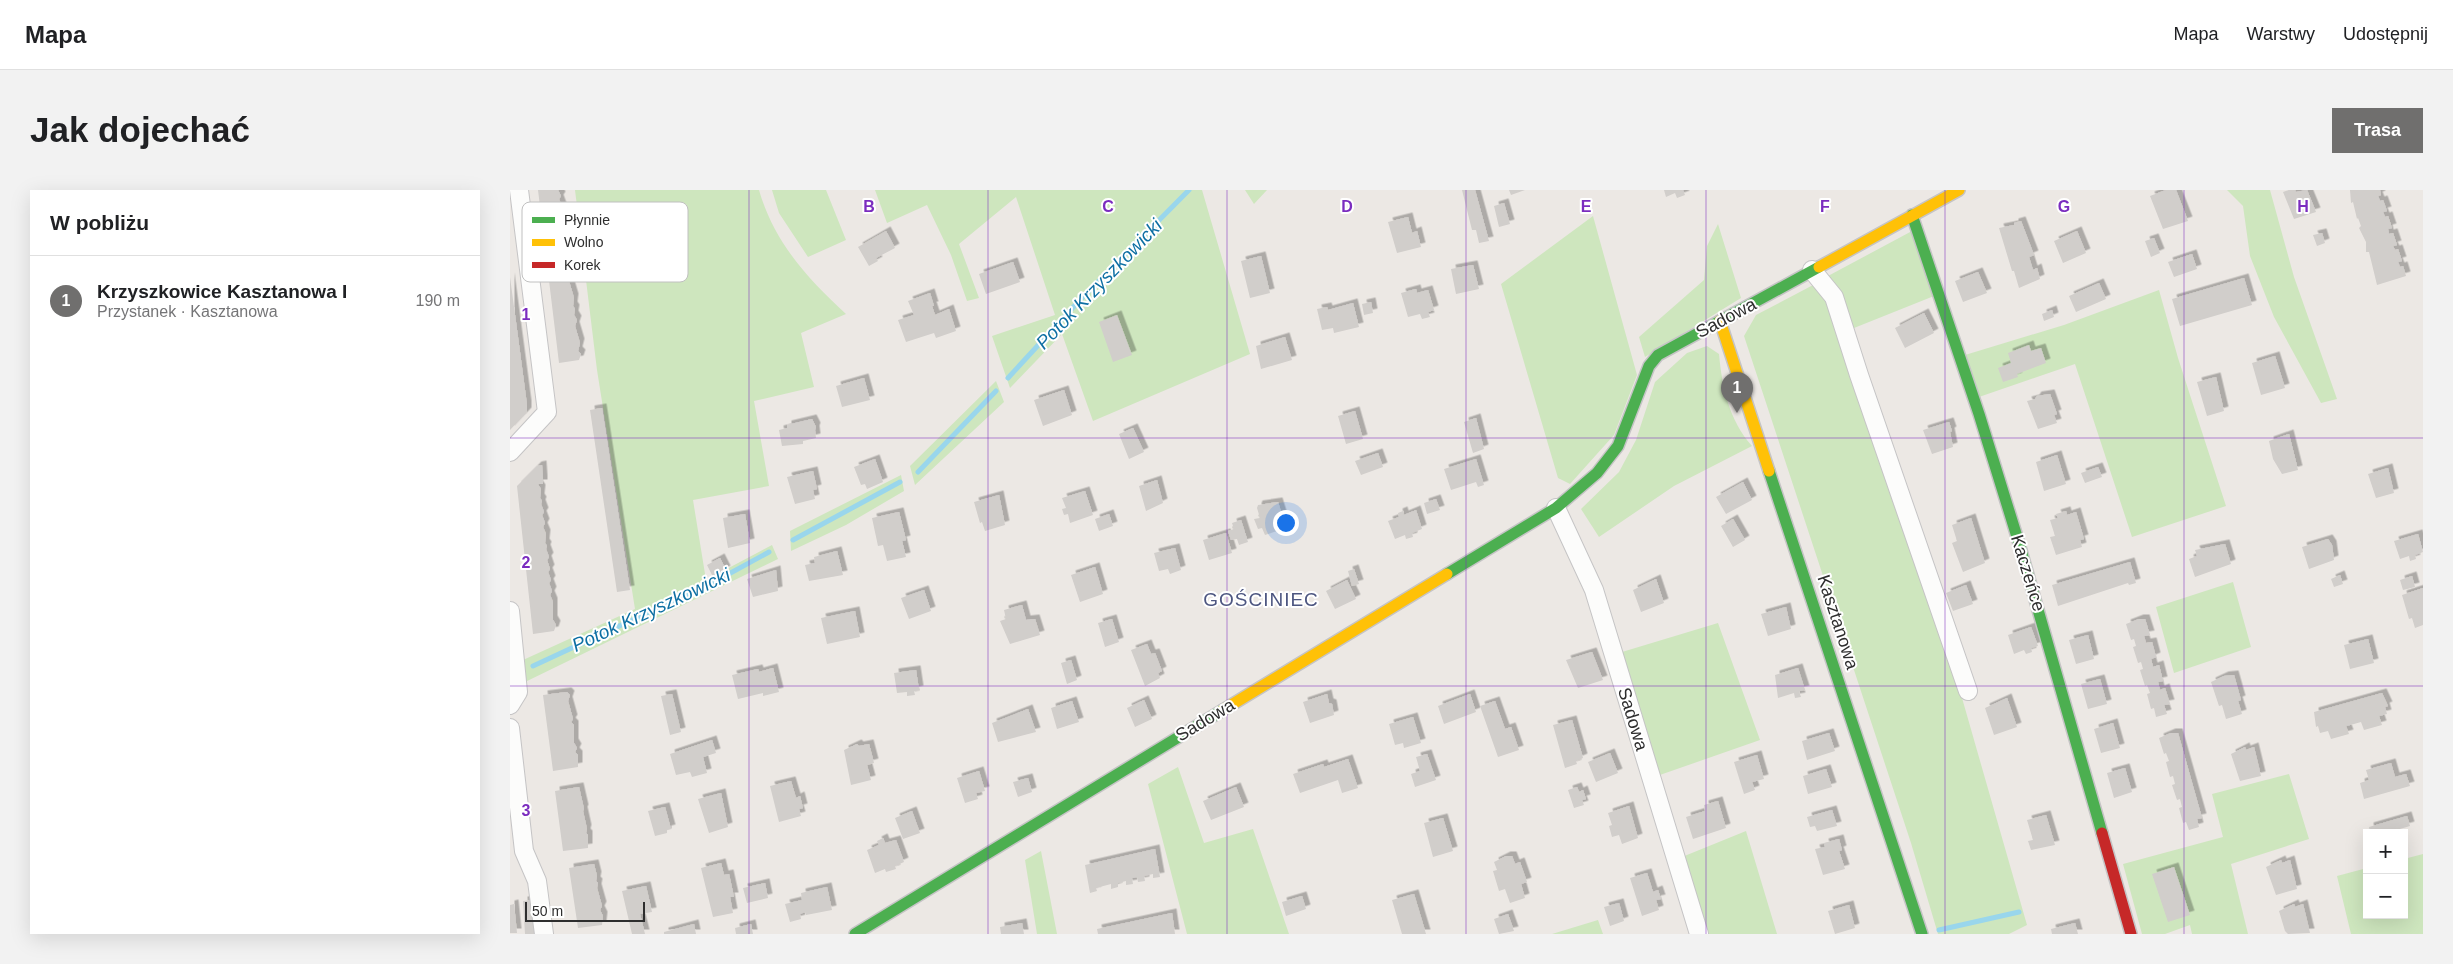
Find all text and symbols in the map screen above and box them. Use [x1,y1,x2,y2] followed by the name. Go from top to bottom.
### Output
[25,21,86,48] text: Mapa
[2174,24,2219,44] text: Mapa
[2247,24,2315,44] text: Warstwy
[2343,24,2428,44] text: Udostępnij
[2332,108,2423,153] button: Trasa
[30,110,250,149] text: Jak dojechać
[863,198,875,215] text: B
[1102,198,1114,215] text: C
[1341,198,1353,215] text: D
[1581,198,1592,215] text: E
[1820,198,1830,215] text: F
[2058,198,2070,215] text: G
[2297,198,2309,215] text: H
[522,202,688,282] legend
[50,211,149,234] text: W pobliżu
[564,212,610,228] text: Płynnie
[1032,214,1167,353] water label: Potok Krzyszkowicki
[564,234,604,250] text: Wolno
[564,257,602,273] text: Korek
[97,281,347,302] text: Krzyszkowice Kasztanowa I
[62,292,70,309] text: 1
[416,292,460,309] text: 190 m
[1693,293,1760,342] street label: Sadowa
[97,303,278,320] text: Przystanek · Kasztanowa
[522,306,531,323] text: 1
[1721,372,1753,413] pin: 1
[1273,510,1299,536] your location
[2007,532,2049,614] street label: Kaczeńce
[522,554,531,571] text: 2
[569,564,734,656] water label: Potok Krzyszkowicki
[1813,572,1863,673] street label: Kasztanowa
[1203,589,1319,610] district label: GOŚCINIEC
[1614,685,1652,754] street label: Sadowa
[1172,694,1239,745] street label: Sadowa
[522,802,531,819] text: 3
[2363,829,2408,919] map controls
[2363,829,2408,874] button: +
[2363,874,2408,919] button: −
[525,899,645,922] scale bar
[532,903,563,919] text: 50 m

